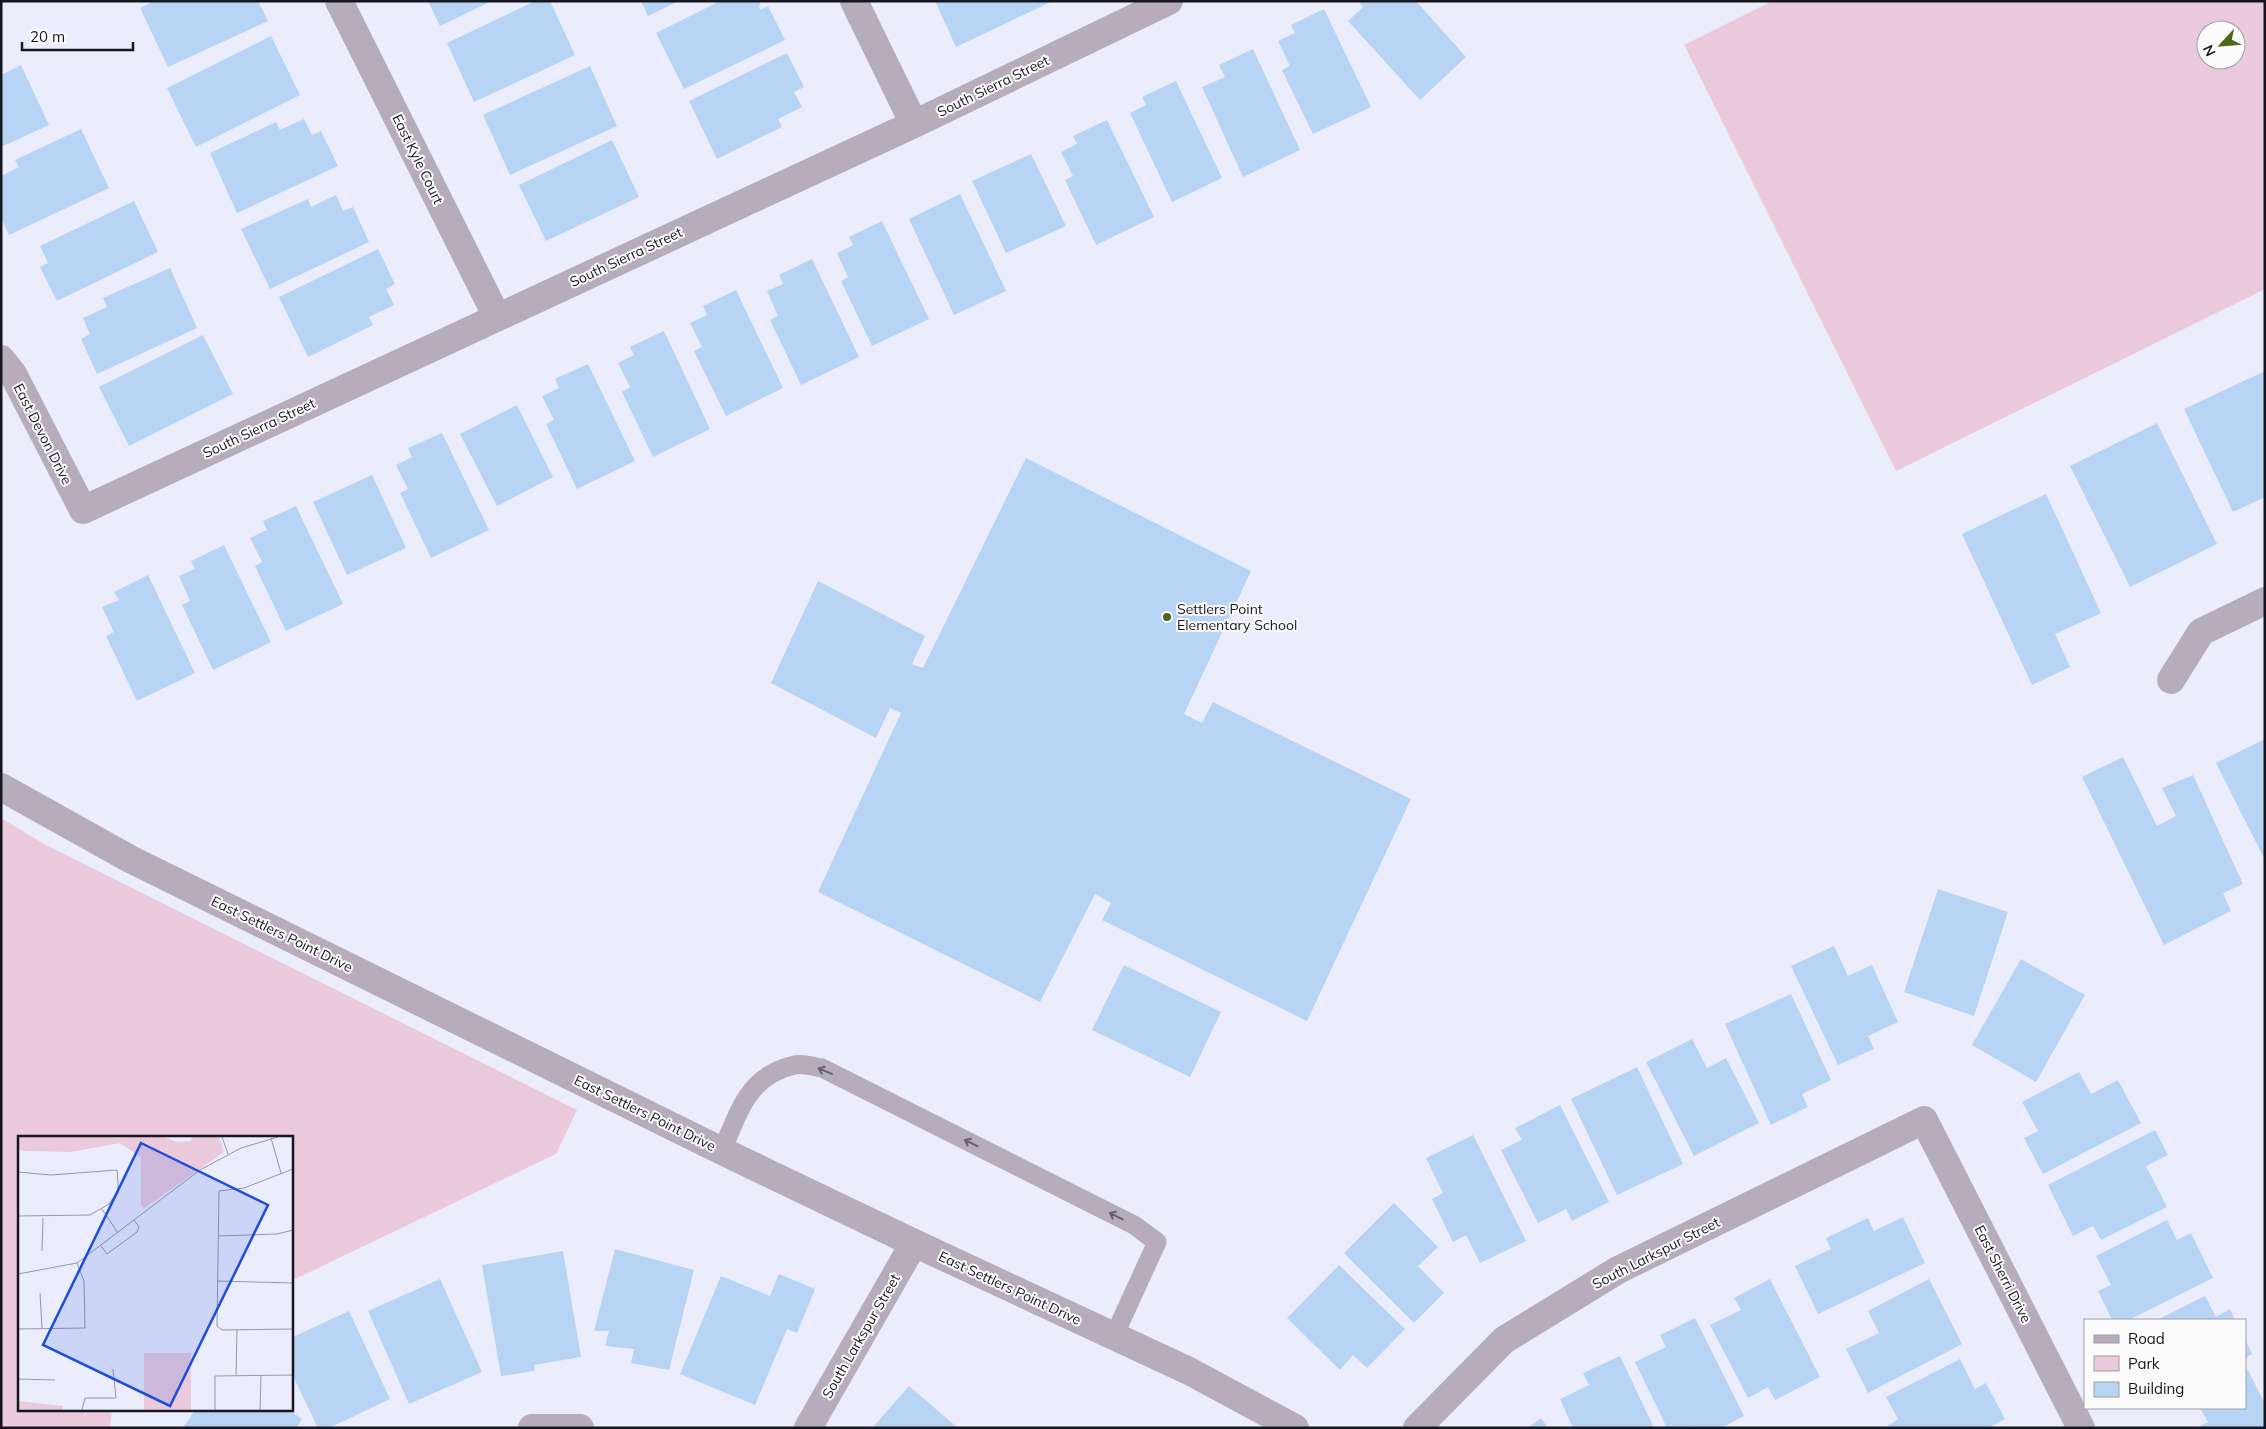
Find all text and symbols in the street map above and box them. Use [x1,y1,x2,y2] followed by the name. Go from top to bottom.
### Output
[22,20,134,52] scale bar
[2196,20,2246,70] north arrow
[30,27,65,46] text: 20 m
[2199,42,2220,59] text: N
[934,51,1052,121] street label: South Sierra Street
[388,111,448,207] street label: East Kyle Court
[567,223,685,291] street label: South Sierra Street
[10,380,76,488] street label: East Devon Drive
[200,394,318,462] street label: South Sierra Street
[1177,600,1297,634] place label: Settlers Point Elementary School
[1161,611,1173,623] marker: Settlers Point Elementary School
[208,892,356,976] street label: East Settlers Point Drive
[818,1065,833,1075] one-way arrow
[571,1071,719,1155] street label: East Settlers Point Drive
[18,1136,292,1412] inset map
[964,1138,979,1147] one-way arrow
[1109,1211,1124,1220] one-way arrow
[1589,1213,1723,1293] street label: South Larkspur Street
[1971,1222,2035,1326] street label: East Sherri Drive
[936,1247,1084,1329] street label: East Settlers Point Drive
[818,1271,904,1401] street label: South Larkspur Street
[2084,1319,2246,1409] legend
[2128,1329,2165,1348] text: Road
[2128,1354,2160,1373] text: Park
[2128,1379,2184,1398] text: Building

